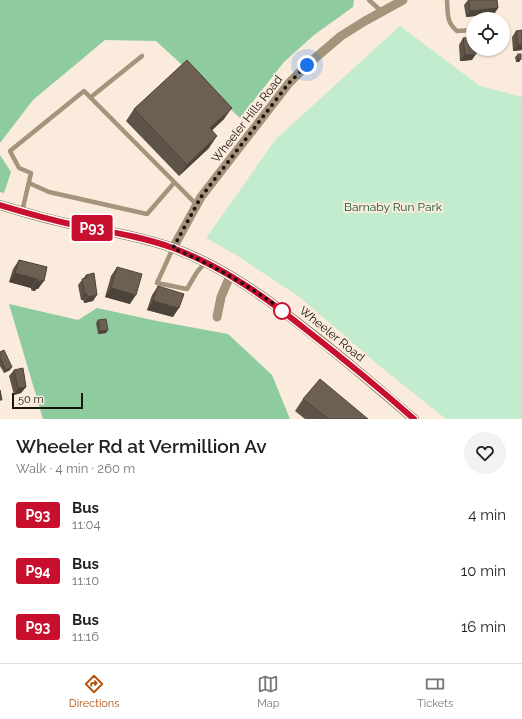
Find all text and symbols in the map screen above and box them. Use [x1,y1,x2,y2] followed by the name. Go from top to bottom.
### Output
[466,12,510,56] map controls
[466,12,510,56] button: locate
[297,55,317,75] your location
[209,73,285,165] street label: Wheeler Hills Road
[344,200,443,214] park label: Barnaby Run Park
[69,215,115,241] line badge: P93
[80,220,104,236] text: P93
[273,302,291,320] unlabelled marker
[297,303,367,365] street label: Wheeler Road
[12,391,83,410] scale bar
[18,393,44,406] text: 50 m
[464,432,506,474] button: heart
[16,435,267,457] text: Wheeler Rd at Vermillion Av
[16,461,135,476] text: Walk · 4 min · 260 m
[72,499,99,517] text: Bus
[468,506,506,524] text: 4 min
[26,507,50,523] text: P93
[72,517,101,532] text: 11:04
[72,555,99,573] text: Bus
[461,562,506,580] text: 10 min
[26,563,50,579] text: P94
[72,573,99,588] text: 11:10
[72,611,99,629] text: Bus
[461,618,506,636] text: 16 min
[26,619,50,635] text: P93
[72,629,99,644] text: 11:16
[69,673,120,710] tab: Directions
[257,673,280,710] tab: Map
[417,673,453,710] tab: Tickets

